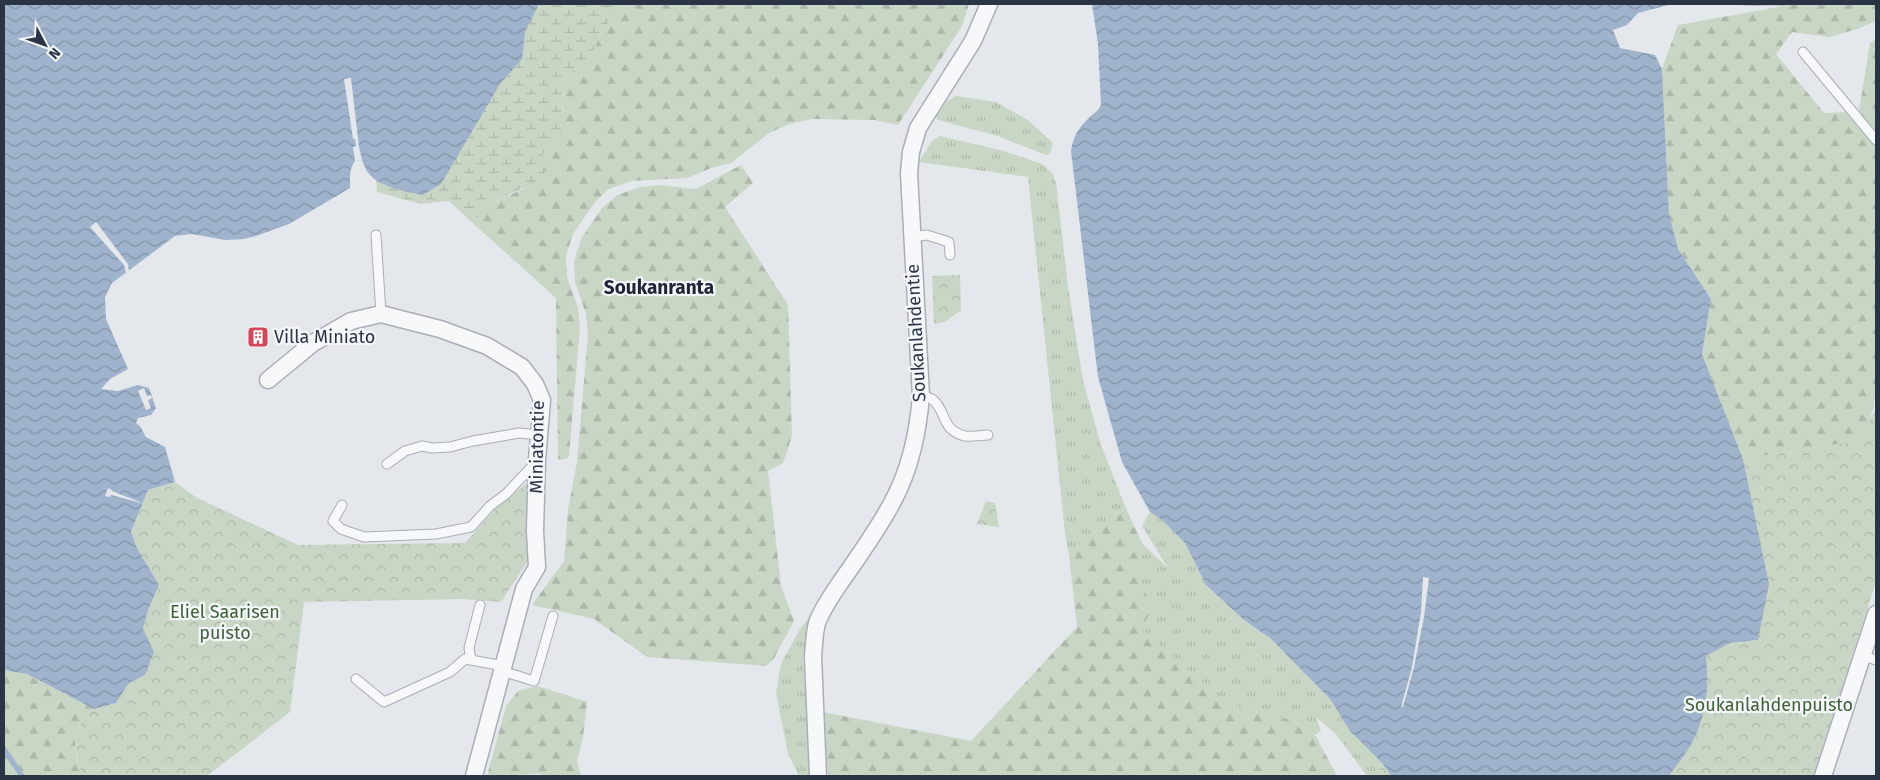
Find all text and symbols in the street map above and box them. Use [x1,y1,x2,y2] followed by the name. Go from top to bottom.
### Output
[20,20,70,70] north arrow
[45,44,64,62] text: N
[901,263,931,403] street label: Soukanlahdentie
[604,276,714,299] district label: Soukanranta
[246,325,270,349] building icon: Villa Miniato
[274,326,375,348] place label: Villa Miniato
[525,400,549,494] street label: Miniatontie
[170,601,280,644] park label: Eliel Saarisen puisto
[1685,694,1853,716] park label: Soukanlahdenpuisto

